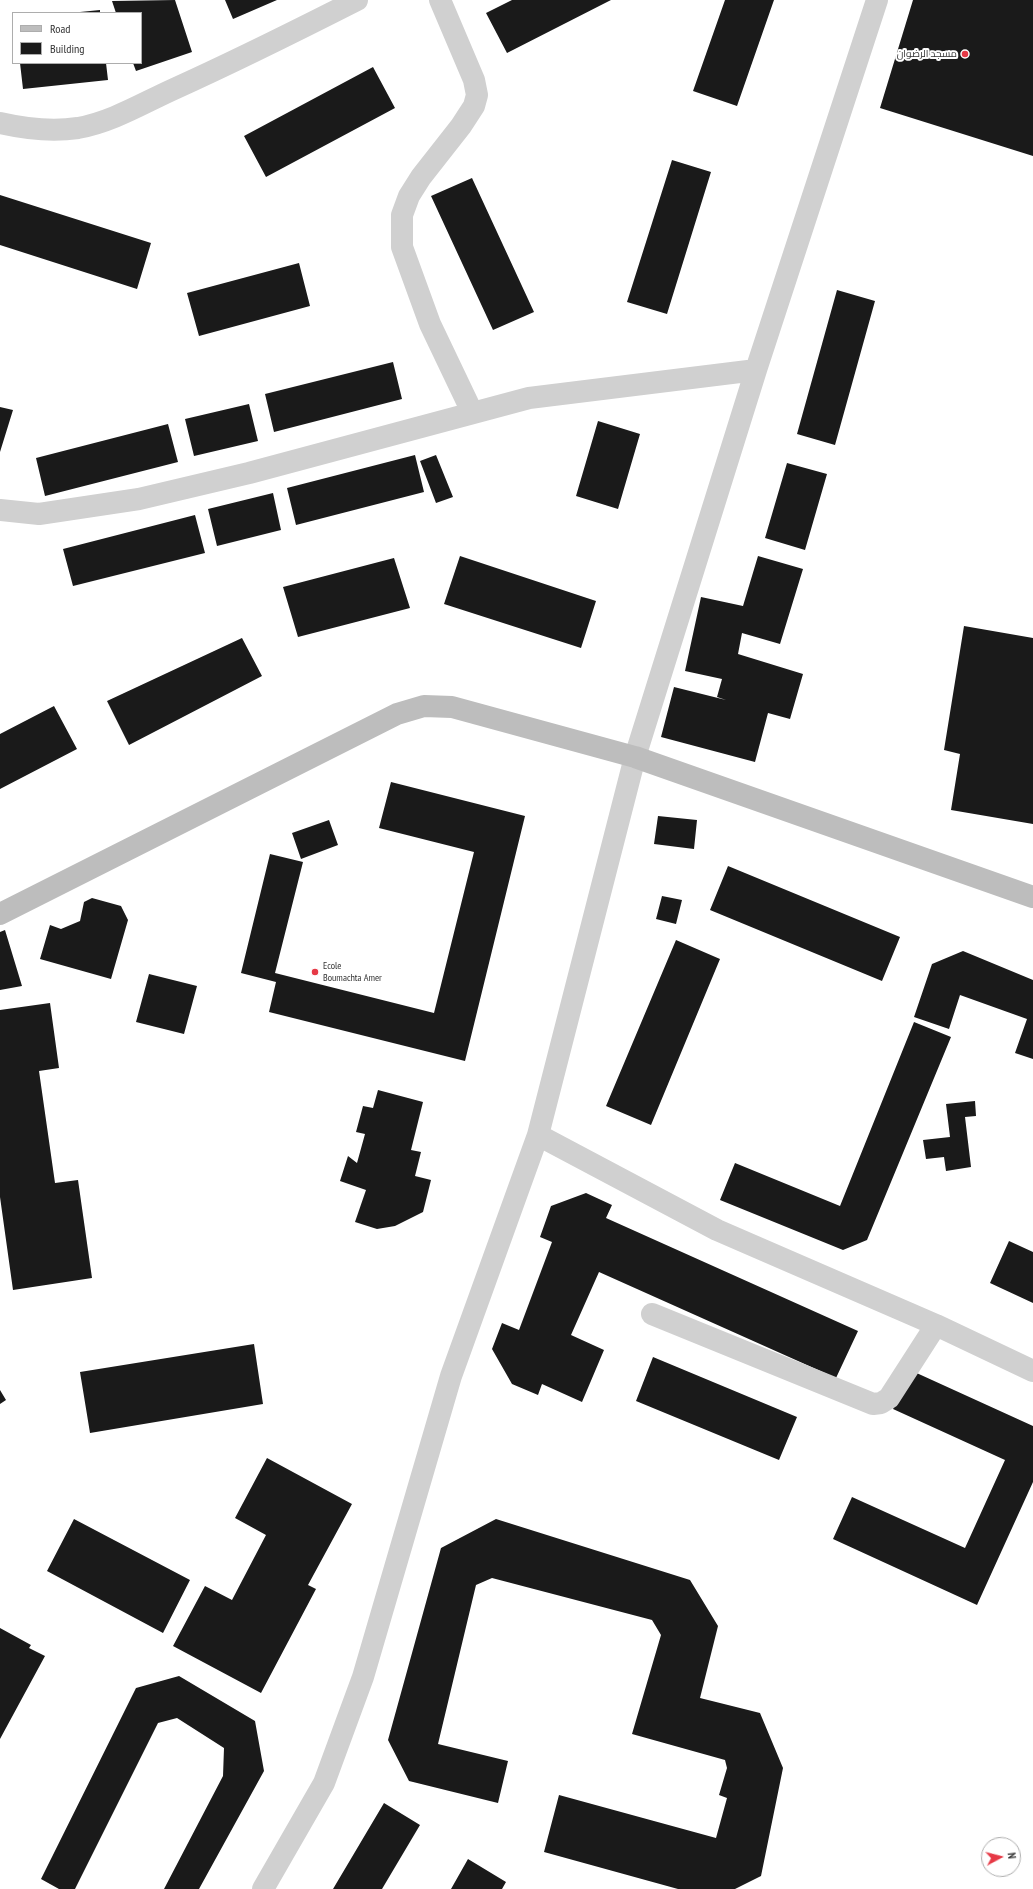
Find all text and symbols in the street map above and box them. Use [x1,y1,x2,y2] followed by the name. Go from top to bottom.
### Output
[12,12,142,64] legend
[50,21,70,36] text: Road
[50,41,85,56] text: Building
[897,48,957,60] place label: مسجد الرضوان
[960,49,970,59] marker: مسجد الرضوان
[323,960,382,984] place label: Ecole Boumachta Amer
[310,967,320,977] marker: Ecole Boumachta Amer
[981,1837,1021,1877] north arrow
[1005,1852,1019,1859] text: N

